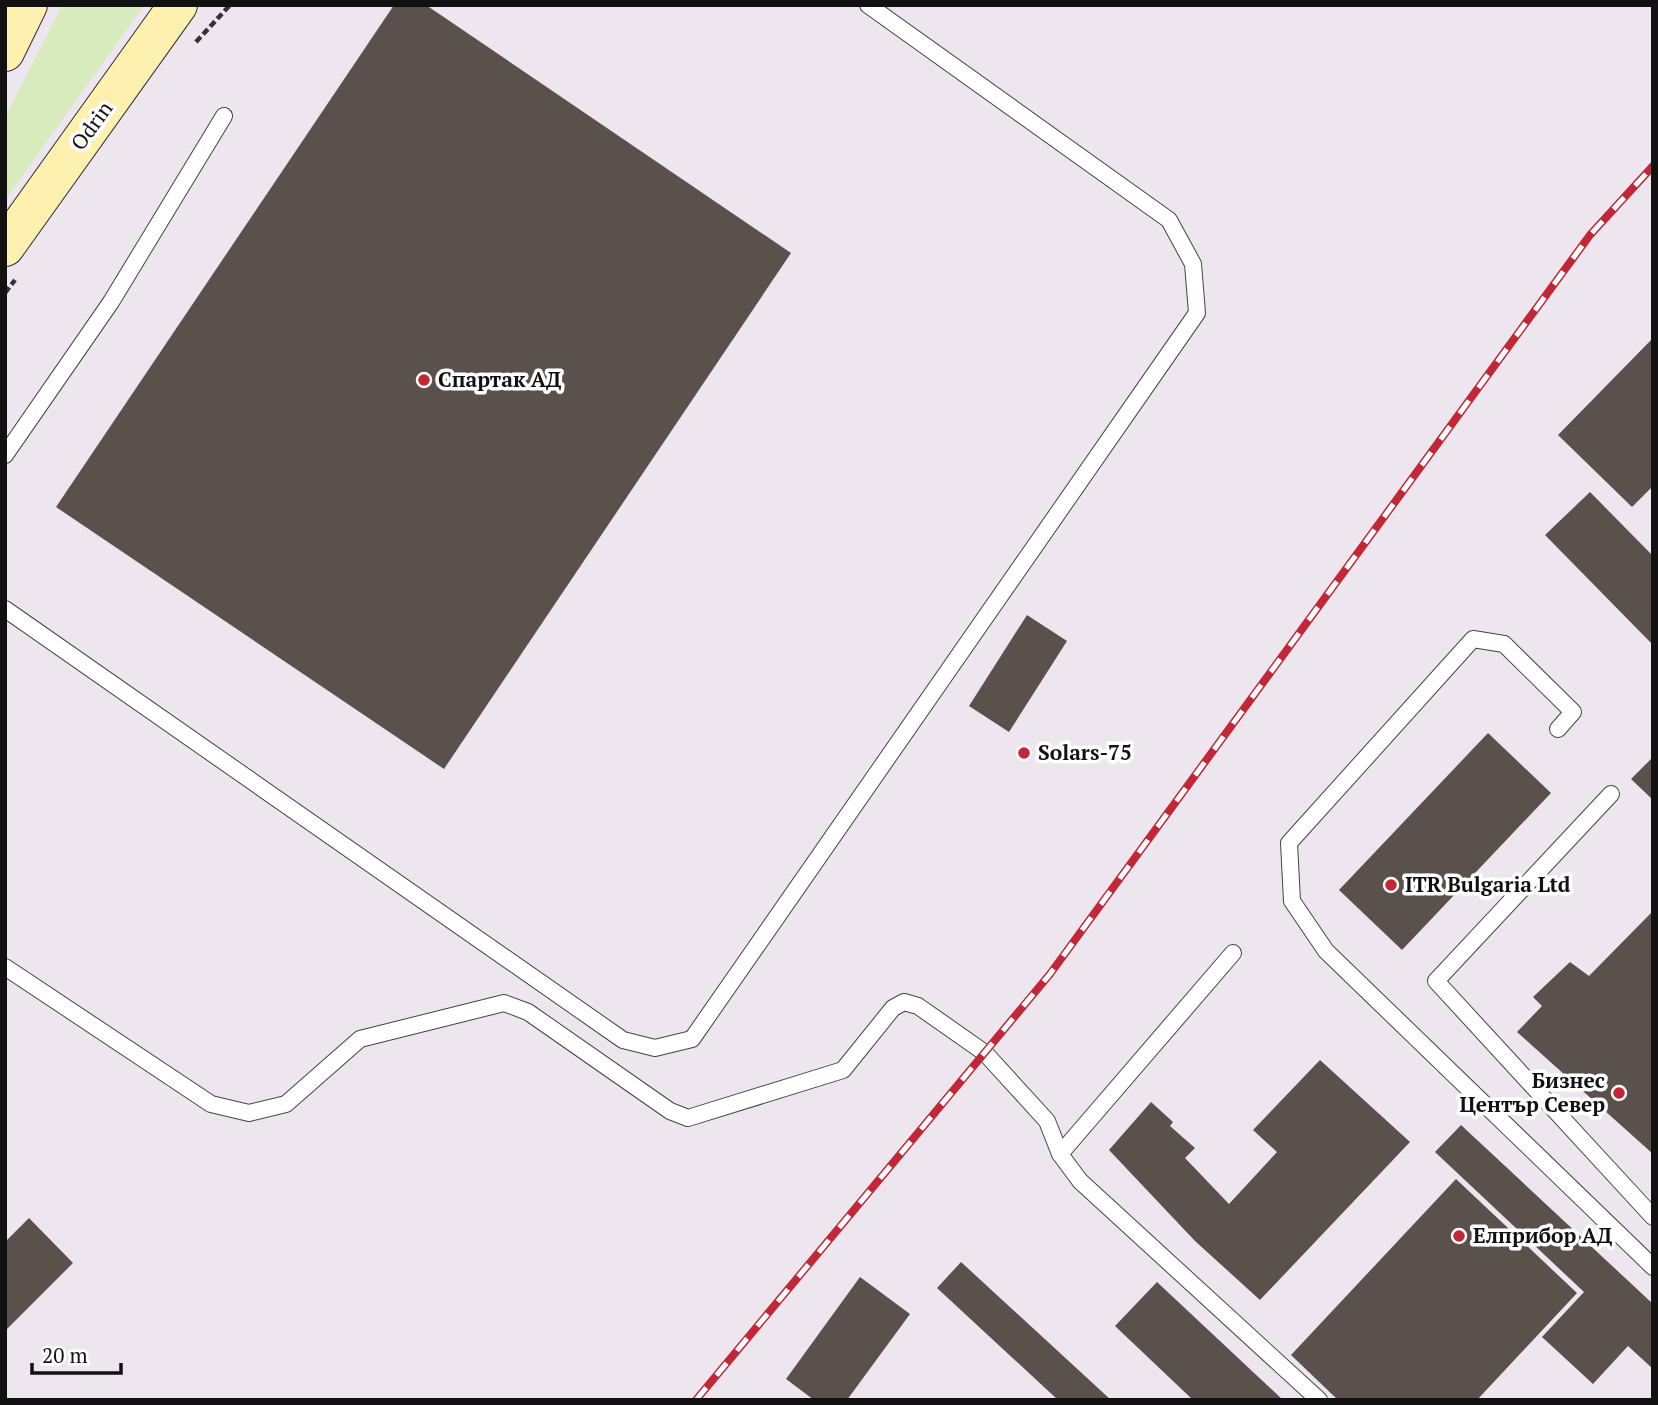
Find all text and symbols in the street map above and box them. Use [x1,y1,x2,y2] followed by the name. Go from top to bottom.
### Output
[64,95,119,156] street label: Odrin
[438,365,562,393] place label: Спартак АД
[416,372,432,388] marker: Спартак АД
[1038,738,1132,766] place label: Solars-75
[1016,745,1032,761] marker: Solars-75
[1405,870,1571,898] place label: ITR Bulgaria Ltd
[1383,877,1399,893] marker: ITR Bulgaria Ltd
[1459,1066,1605,1118] place label: Бизнес Център Север
[1611,1085,1627,1101] marker: Бизнес Център Север
[1473,1221,1613,1249] place label: Елприбор АД
[1451,1228,1467,1244] marker: Елприбор АД
[32,1332,121,1376] scale bar
[42,1341,88,1369] text: 20 m

